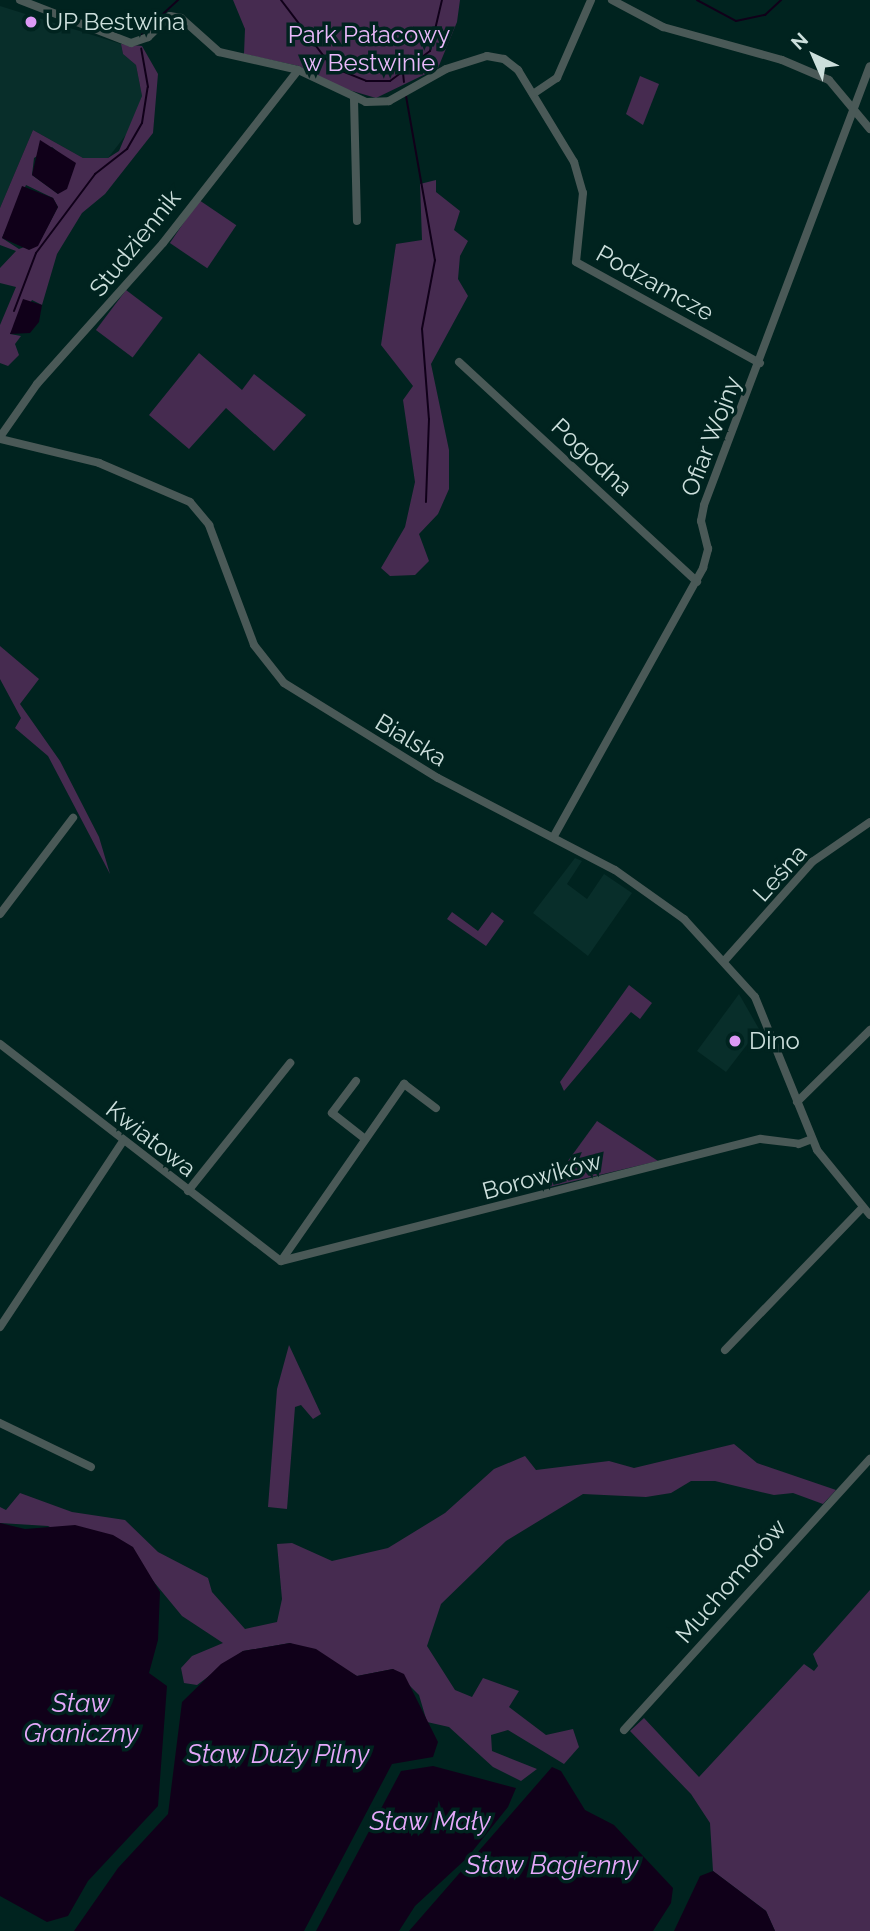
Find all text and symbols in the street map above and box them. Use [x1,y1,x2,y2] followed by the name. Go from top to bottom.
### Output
[45,8,186,36] place label: UP Bestwina
[23,14,39,30] marker: UP Bestwina
[288,21,450,77] park label: Park Pałacowy w Bestwinie
[779,21,849,91] north arrow
[787,28,812,54] text: N
[83,184,187,302] street label: Studziennik
[591,239,719,327] street label: Podzamcze
[675,371,747,501] street label: Ofiar Wojny
[546,412,638,502] street label: Pogodna
[370,708,452,772] street label: Bialska
[747,839,813,907] street label: Leśna
[749,1027,800,1055] place label: Dino
[727,1033,743,1049] marker: Dino
[100,1095,202,1183] street label: Kwiatowa
[479,1146,605,1206] street label: Borowików
[669,1513,793,1649] street label: Muchomorów
[24,1688,138,1750] water label: Staw Graniczny
[186,1739,370,1771] water label: Staw Duży Pilny
[369,1806,491,1838] water label: Staw Mały
[465,1850,639,1882] water label: Staw Bagienny

